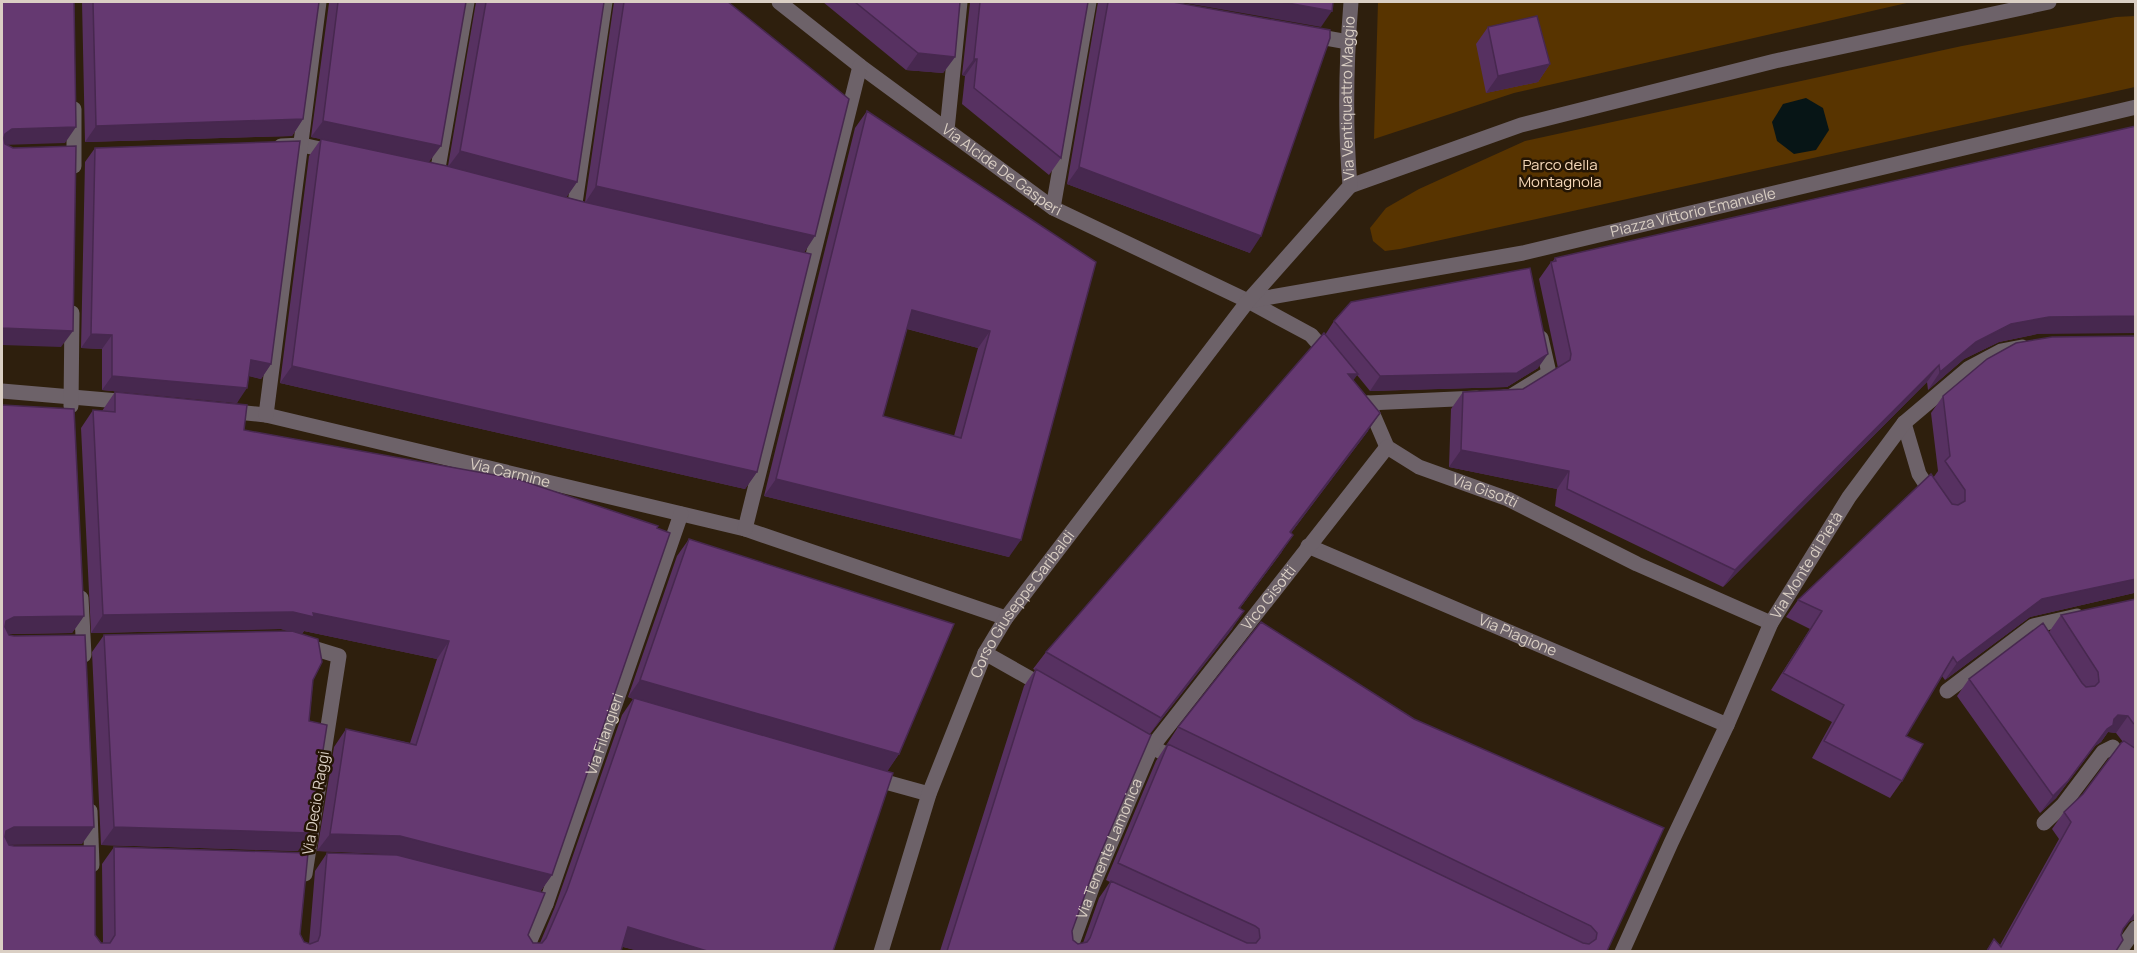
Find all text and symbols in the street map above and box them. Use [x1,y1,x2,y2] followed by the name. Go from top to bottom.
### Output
[1336,15,1360,181] street label: Via Ventiquattro Maggio
[938,119,1065,221] street label: Via Alcide De Gasperi
[1518,154,1602,192] park label: Parco della Montagnola
[1608,182,1778,242] street label: Piazza Vittorio Emanuele
[468,453,553,492] street label: Via Carmine
[1449,469,1522,513] street label: Via Gisotti
[1765,507,1847,623] street label: Via Monte di Pietà
[965,526,1079,681] street label: Corso Giuseppe Garibaldi
[1236,560,1301,634] street label: Vico Gisotti
[1475,609,1561,661] street label: Via Piagione
[580,690,628,778] street label: Via Filangieri
[297,749,334,856] street label: Via Decio Raggi
[1071,775,1147,922] street label: Via Tenente Lamonica

